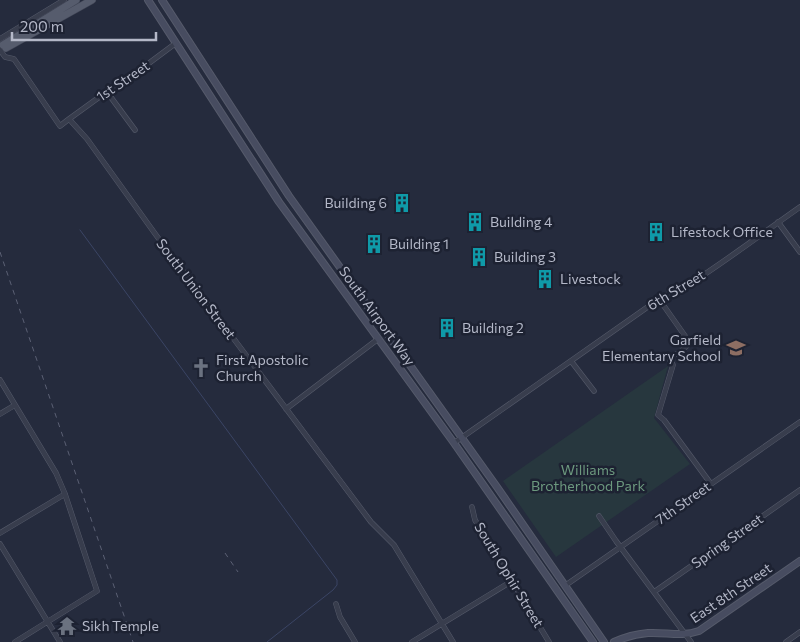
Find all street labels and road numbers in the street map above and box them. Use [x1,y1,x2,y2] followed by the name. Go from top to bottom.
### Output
[93,57,153,104] street label: 1st Street
[153,235,240,342] street label: South Union Street
[336,263,419,369] street label: South Airport Way
[644,266,708,313] street label: 6th Street
[652,477,714,528] street label: 7th Street
[688,510,766,572] street label: Spring Street
[471,519,548,631] street label: South Ophir Street
[687,559,775,626] street label: East 8th Street

